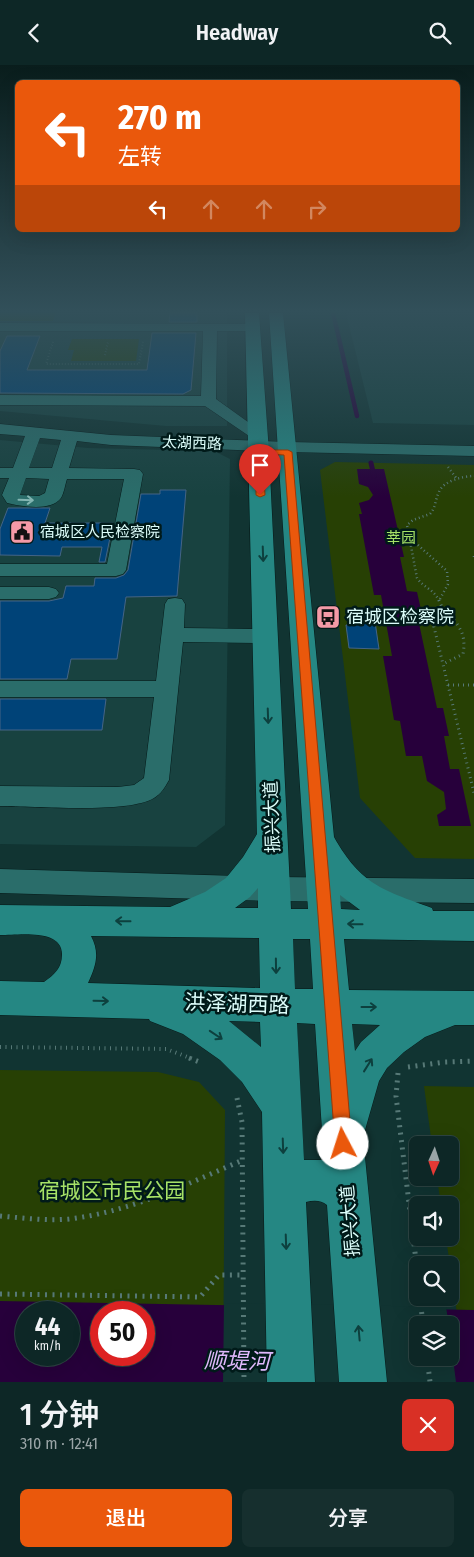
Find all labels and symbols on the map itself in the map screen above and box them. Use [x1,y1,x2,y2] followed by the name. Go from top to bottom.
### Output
[162,433,222,453] street label: 太湖西路
[239,444,281,495] pin
[18,496,34,505] one-way arrow
[9,519,35,545] public building icon: 宿城区人民检察院
[40,523,160,541] place label: 宿城区人民检察院
[386,529,416,547] park label: 莘园
[258,546,267,562] one-way arrow
[315,604,341,630] bus stop icon: 宿城区检察院
[346,606,454,628] place label: 宿城区检察院
[264,708,273,724] one-way arrow
[260,781,284,853] street label: 振兴大道
[115,916,132,926] one-way arrow
[348,919,364,929] one-way arrow
[272,958,281,974] one-way arrow
[184,989,290,1019] street label: 洪泽湖西路
[93,996,109,1005] one-way arrow
[360,1003,376,1012] one-way arrow
[209,1030,223,1040] one-way arrow
[363,1058,373,1072] one-way arrow
[316,1117,368,1169] position arrow
[409,1136,459,1186] north arrow
[278,1138,287,1154] one-way arrow
[39,1178,186,1204] park label: 宿城区市民公园
[336,1184,364,1258] street label: 振兴大道
[282,1234,291,1250] one-way arrow
[90,1301,155,1366] speed limit sign: 50
[354,1326,364,1342] one-way arrow
[204,1347,274,1375] water label: 顺堤河

